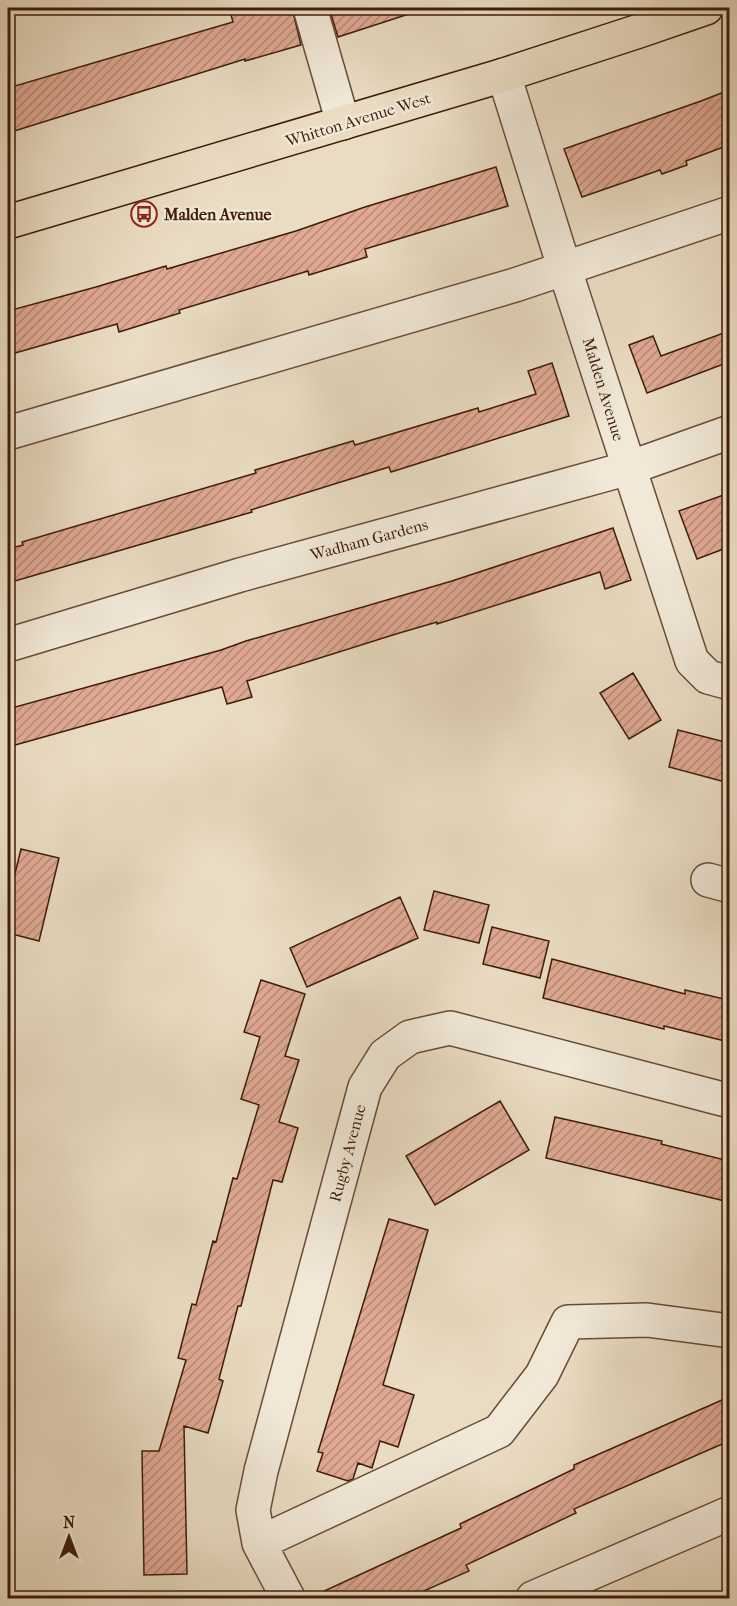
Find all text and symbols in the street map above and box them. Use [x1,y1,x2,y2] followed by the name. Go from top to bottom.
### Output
[282,88,433,151] street label: Whitton Avenue West
[129,199,159,229] bus stop icon: Malden Avenue
[163,205,271,224] place label: Malden Avenue
[579,335,628,443] street label: Malden Avenue
[307,515,430,565] street label: Wadham Gardens
[325,1102,370,1204] street label: Rugby Avenue
[39,1507,99,1567] north arrow
[63,1513,76,1532] text: N

